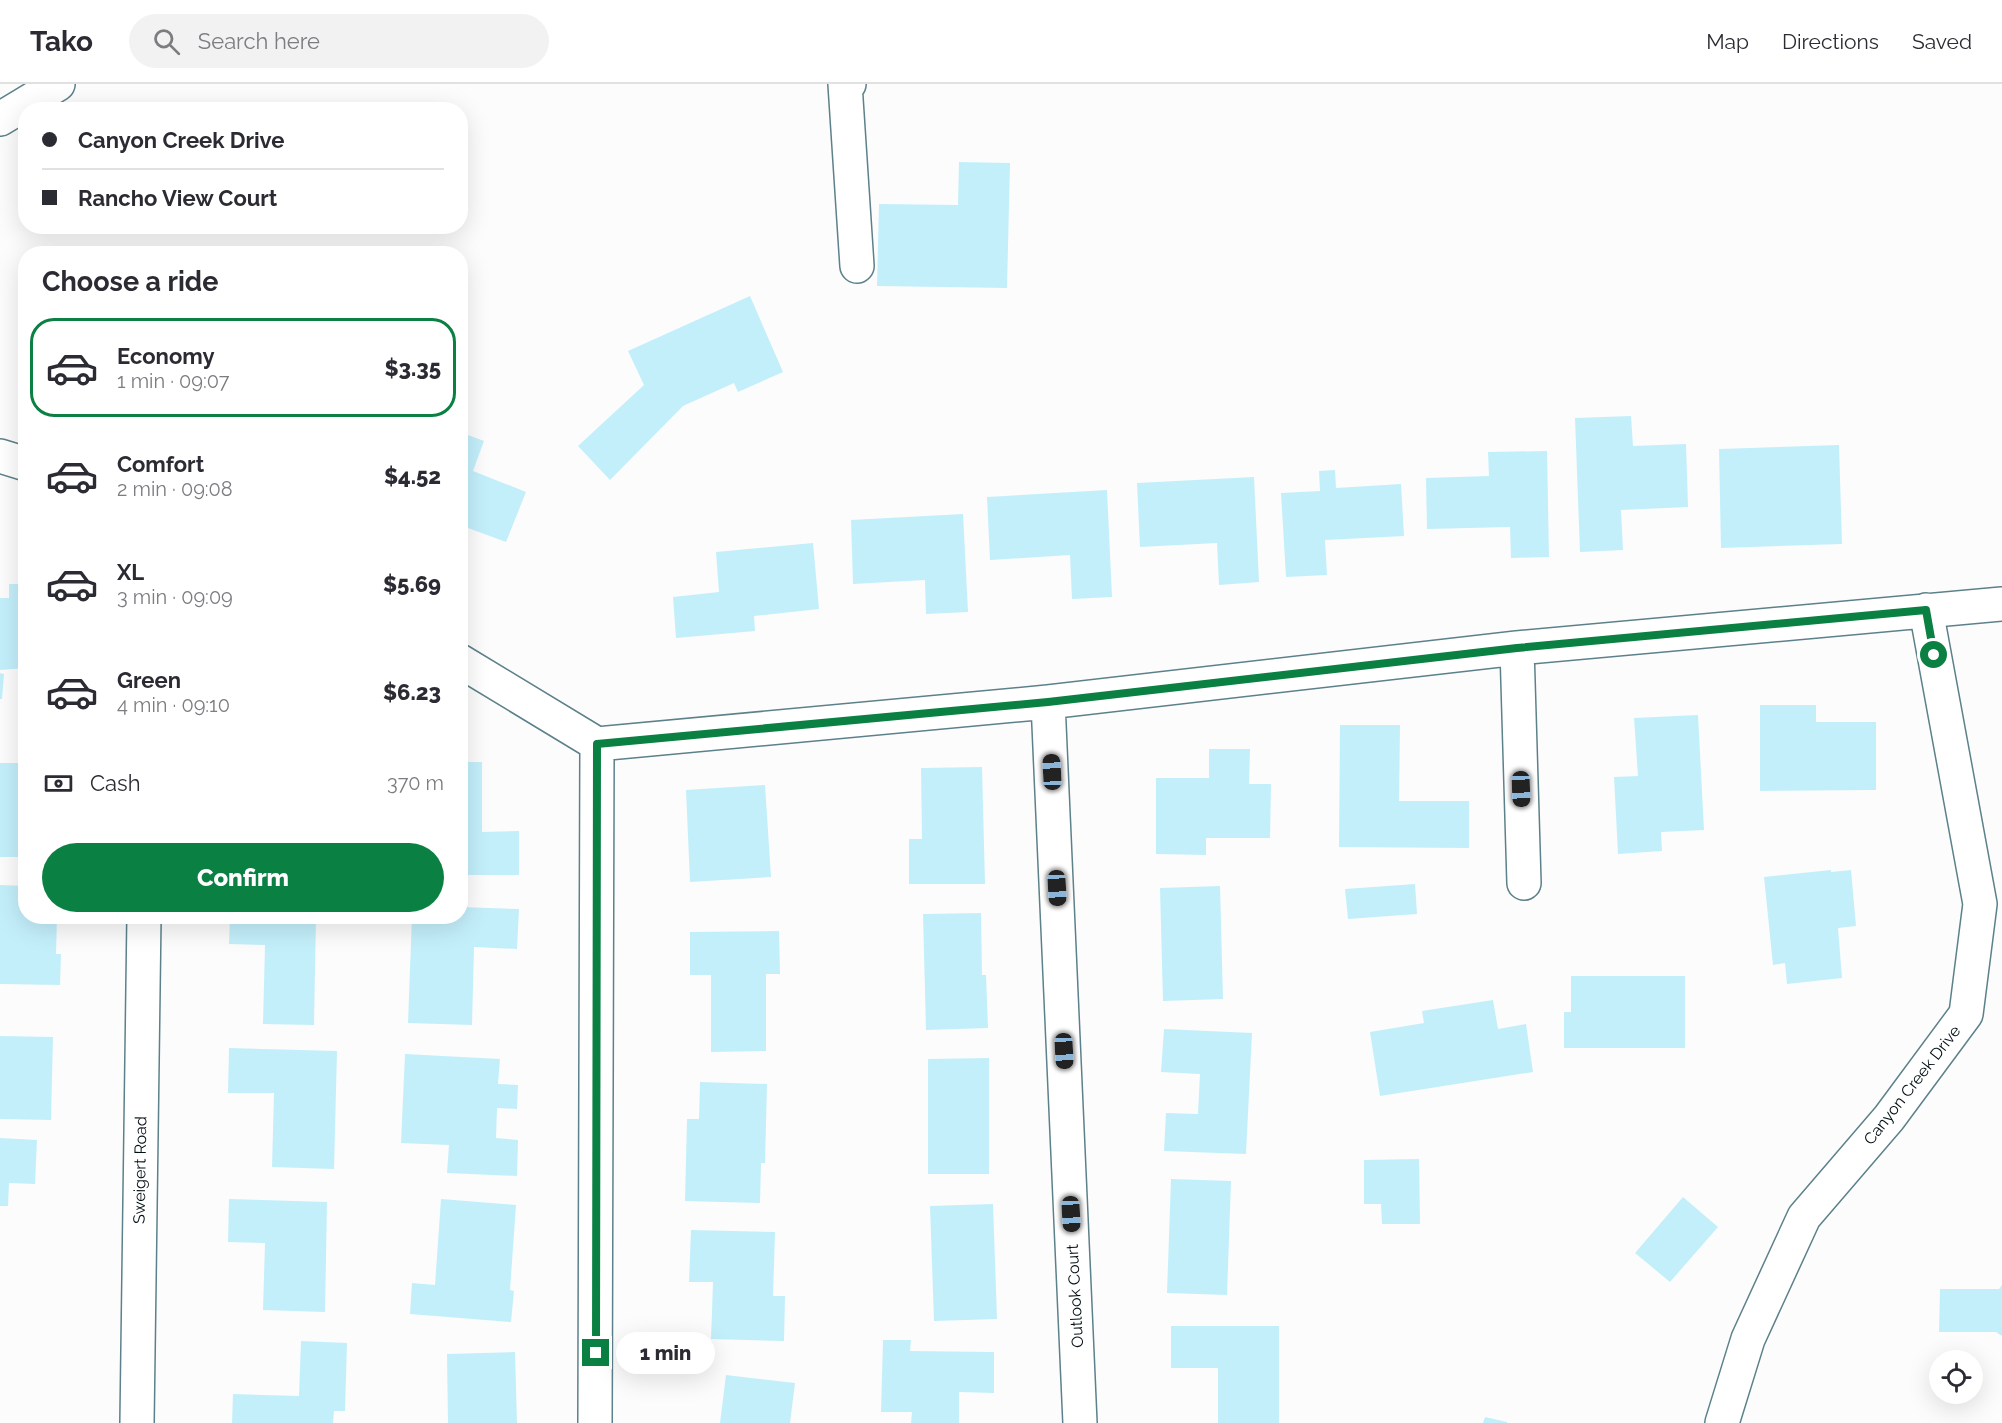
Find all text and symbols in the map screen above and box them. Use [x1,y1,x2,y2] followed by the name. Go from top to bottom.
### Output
[129,14,549,68] search box
[30,25,93,58] text: Tako
[150,25,183,58] icon: search
[198,28,320,54] text: Search here
[1706,29,1749,54] text: Map
[1782,29,1879,54] text: Directions
[1912,29,1972,54] text: Saved
[78,127,285,153] text: Canyon Creek Drive
[78,185,277,211] text: Rancho View Court
[42,266,218,297] text: Choose a ride
[45,341,99,395] icon: car
[117,343,215,369] text: Economy
[385,355,441,381] text: $3.35
[117,369,230,393] text: 1 min · 09:07
[45,449,99,503] icon: car
[117,451,204,477] text: Comfort
[384,463,441,489] text: $4.52
[117,477,233,501] text: 2 min · 09:08
[45,557,99,611] icon: car
[117,559,144,585] text: XL
[383,571,441,597] text: $5.69
[117,585,233,609] text: 3 min · 09:09
[1920,641,1947,668] route start
[45,665,99,719] icon: car
[117,667,181,693] text: Green
[383,679,441,705] text: $6.23
[117,693,230,717] text: 4 min · 09:10
[1042,754,1062,790] car
[42,767,75,800] icon: cash
[90,770,141,796] text: Cash
[387,771,444,795] text: 370 m
[1511,771,1531,807] car
[42,843,444,912] button: Confirm
[1047,870,1067,906] car
[1860,1022,1964,1148] street label: Canyon Creek Drive
[1054,1033,1074,1069] car
[130,1116,150,1224] street label: Sweigert Road
[1061,1196,1081,1232] car
[1063,1243,1087,1348] street label: Outlook Court
[617,1332,716,1374] callout: 1 min
[582,1339,609,1366] route end
[640,1341,691,1365] text: 1 min
[1929,1350,1983,1404] map controls
[1929,1350,1983,1404] button: locate

